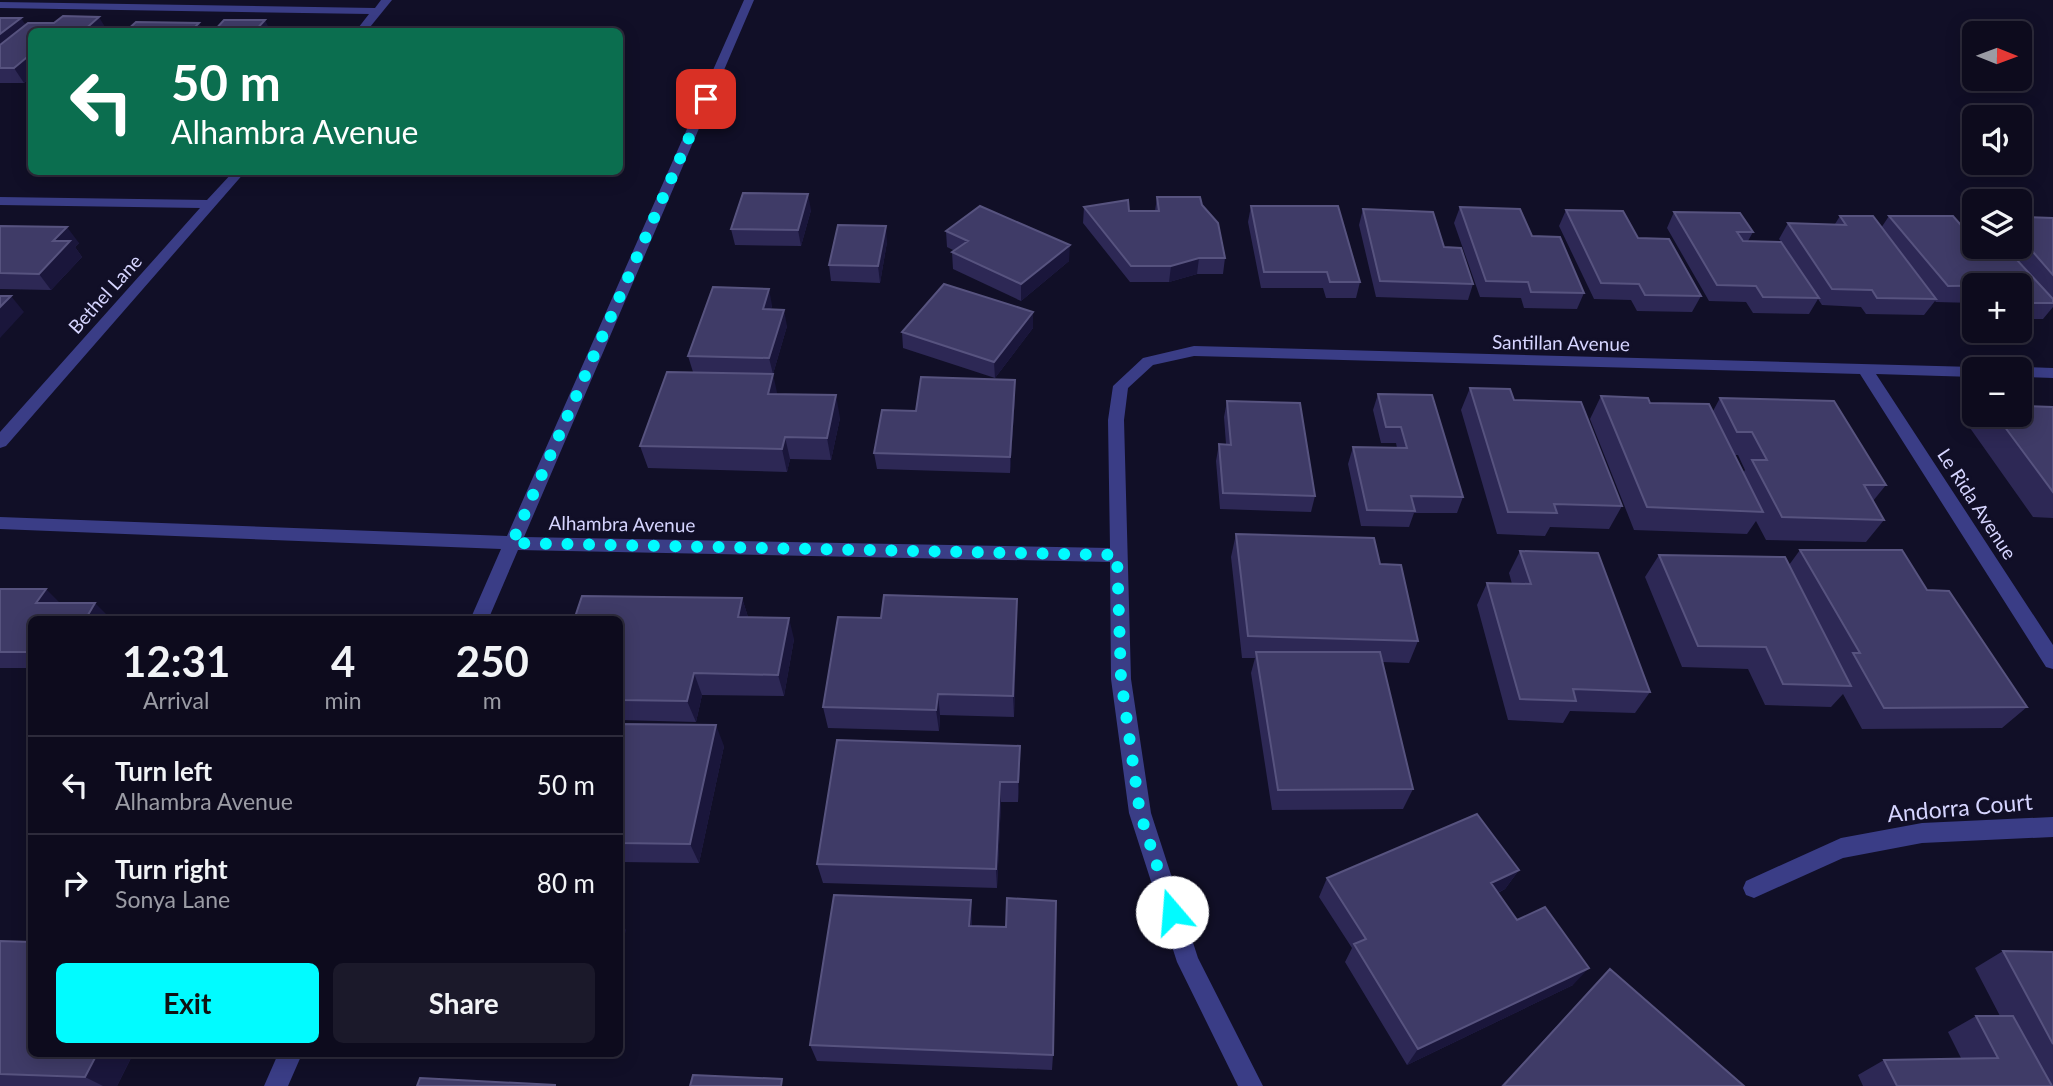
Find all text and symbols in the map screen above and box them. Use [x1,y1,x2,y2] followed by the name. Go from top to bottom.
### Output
[1962,21,2032,91] north arrow
[1962,21,2032,427] map controls
[171,53,281,111] text: 50 m
[56,56,147,147] icon: left
[676,69,736,129] pin
[687,80,725,118] icon: arrive
[1962,105,2032,175] button: sound
[171,112,419,151] text: Alhambra Avenue
[1962,189,2032,259] button: layers
[63,249,146,338] street label: Bethel Lane
[1962,273,2032,343] button: +
[1492,330,1630,355] street label: Santillan Avenue
[1962,357,2032,427] button: −
[1933,444,2022,563] street label: Le Rida Avenue
[548,511,696,536] street label: Alhambra Avenue
[122,636,230,686] text: 12:31
[331,636,355,686] text: 4
[456,636,529,686] text: 250
[143,686,209,714] text: Arrival
[324,686,362,714] text: min
[483,686,502,714] text: m
[115,755,212,787] text: Turn left
[56,766,94,804] icon: left
[537,769,595,801] text: 50 m
[115,787,293,815] text: Alhambra Avenue
[1886,787,2034,827] street label: Andorra Court
[115,853,228,885] text: Turn right
[56,864,94,902] icon: right
[537,867,595,899] text: 80 m
[1135,875,1209,949] position arrow
[115,885,230,913] text: Sonya Lane
[56,963,319,1043] button: Exit
[333,963,595,1043] button: Share

